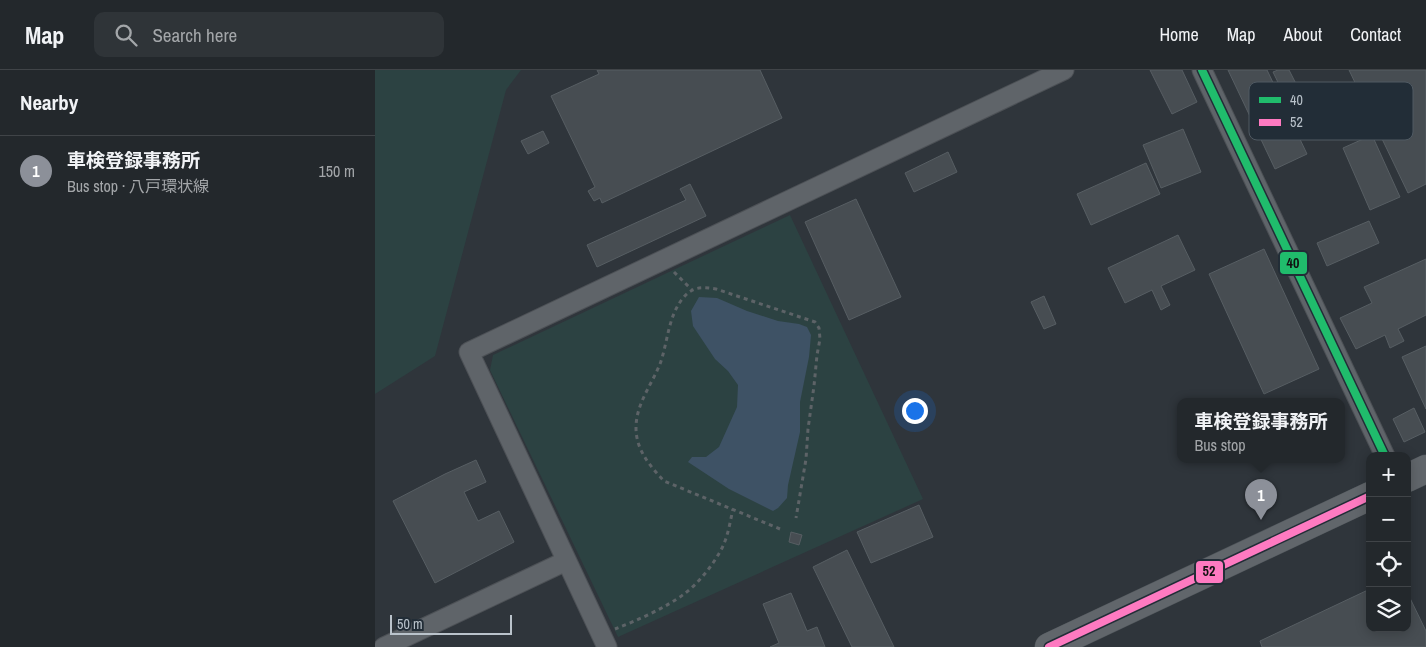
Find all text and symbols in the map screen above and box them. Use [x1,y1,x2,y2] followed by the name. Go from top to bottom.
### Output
[94,12,444,57] search box
[25,19,64,51] text: Map
[112,21,140,49] icon: search
[152,22,237,48] text: Search here
[1159,22,1199,47] text: Home
[1227,22,1256,47] text: Map
[1284,22,1322,47] text: About
[1350,22,1401,47] text: Contact
[1249,82,1413,140] legend
[20,88,78,117] text: Nearby
[1290,91,1303,109] text: 40
[1290,113,1303,131] text: 52
[67,147,200,173] text: 車検登録事務所
[32,160,40,182] text: 1
[319,160,355,182] text: 150 m
[67,175,209,197] text: Bus stop · 八戸環状線
[1279,251,1308,275] line badge: 40
[1287,254,1299,272] text: 40
[902,398,928,424] your location
[1177,398,1345,463] popup
[1194,408,1328,434] text: 車検登録事務所
[1194,434,1246,456] text: Bus stop
[1366,452,1411,632] map controls
[1366,452,1411,497] button: +
[1245,479,1277,520] pin: 1
[1366,497,1411,542] button: −
[1366,542,1411,587] button: locate
[1195,560,1224,584] line badge: 52
[1203,562,1215,580] text: 52
[1366,587,1411,632] button: layers
[390,612,513,635] scale bar
[397,615,423,633] text: 50 m

